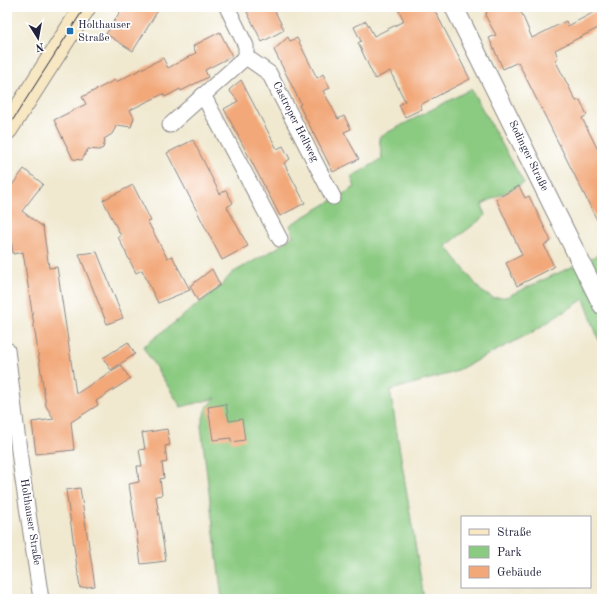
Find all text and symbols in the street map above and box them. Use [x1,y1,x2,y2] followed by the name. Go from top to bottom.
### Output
[18,18,58,58] north arrow
[78,20,131,44] place label: Holthauser Straße
[65,26,75,36] marker: Holthauser Straße
[34,40,45,53] text: N
[270,80,320,164] street label: Castroper Hellweg
[506,119,550,193] street label: Sodinger Straße
[18,478,42,566] street label: Holthauser Straße
[461,516,591,588] legend
[497,527,532,539] text: Straße
[497,547,522,559] text: Park
[497,567,542,579] text: Gebäude

